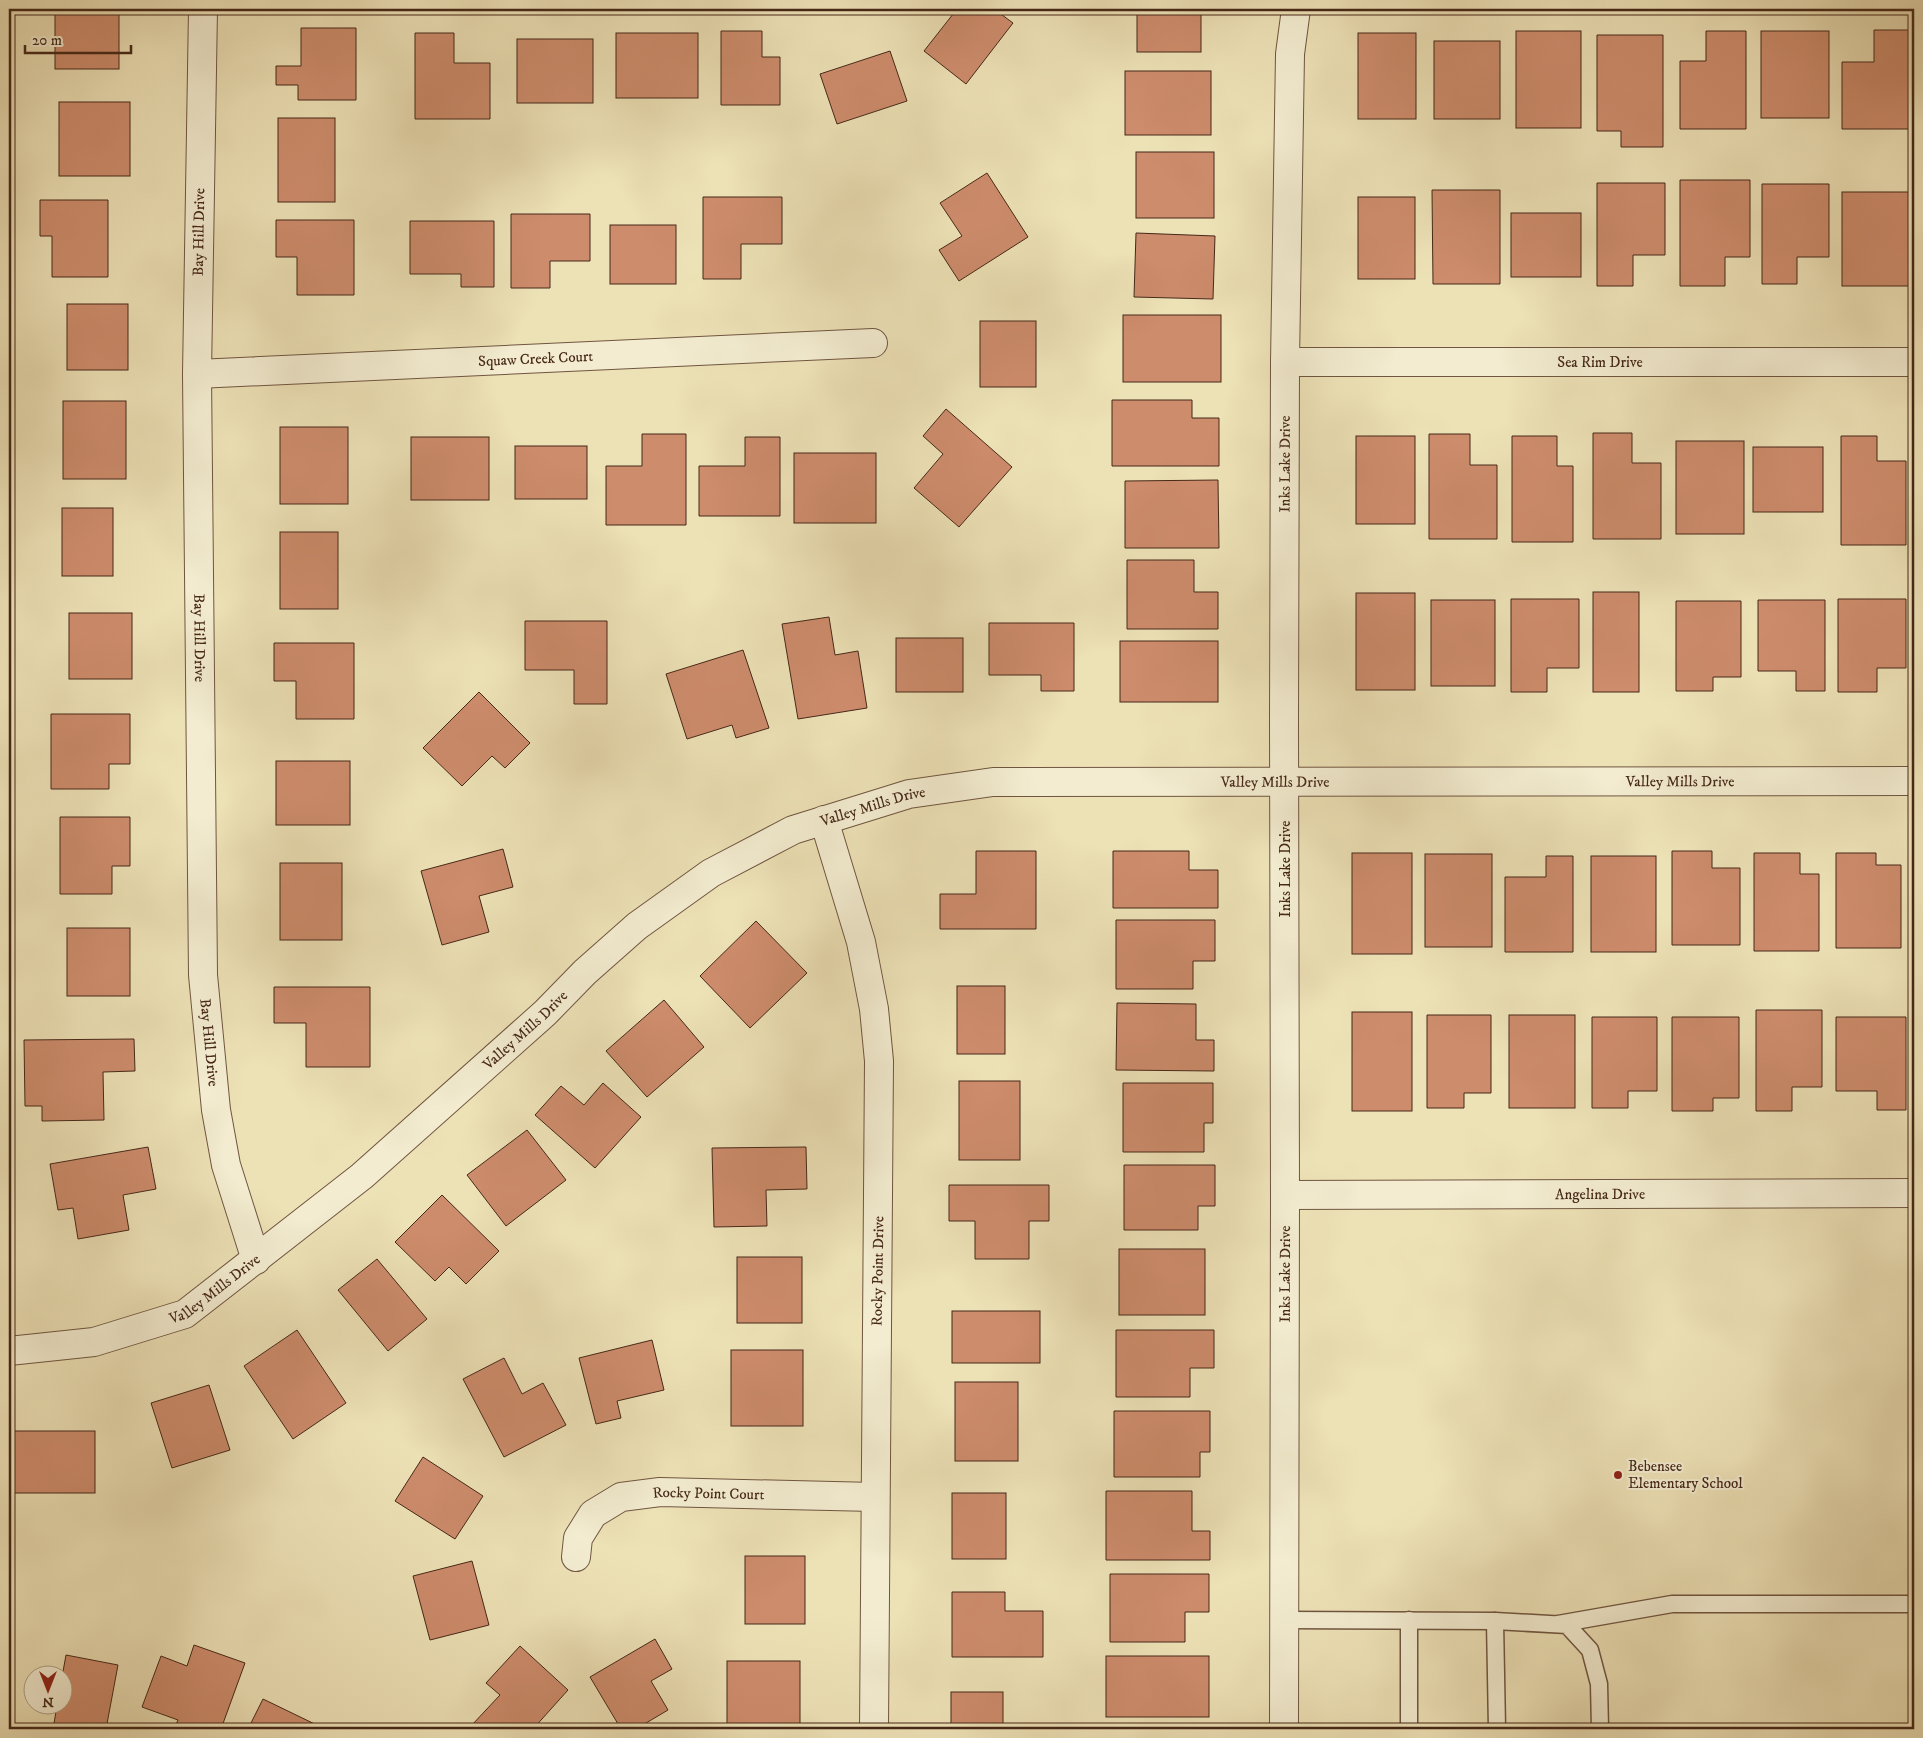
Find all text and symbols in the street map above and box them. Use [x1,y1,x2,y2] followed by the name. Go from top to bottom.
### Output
[25,22,131,54] scale bar
[32,31,62,50] text: 20 m
[189,188,209,276] street label: Bay Hill Drive
[478,346,594,371] street label: Squaw Creek Court
[1557,353,1643,372] street label: Sea Rim Drive
[1275,415,1294,513] street label: Inks Lake Drive
[190,594,210,682] street label: Bay Hill Drive
[1220,772,1330,791] street label: Valley Mills Drive
[1625,772,1735,791] street label: Valley Mills Drive
[817,782,927,831] street label: Valley Mills Drive
[1276,821,1295,918] street label: Inks Lake Drive
[478,986,571,1074] street label: Valley Mills Drive
[196,998,223,1087] street label: Bay Hill Drive
[1555,1184,1645,1204] street label: Angelina Drive
[868,1216,888,1326] street label: Rocky Point Drive
[1275,1225,1294,1323] street label: Inks Lake Drive
[166,1250,264,1328] street label: Valley Mills Drive
[1628,1457,1743,1493] place label: Bebensee Elementary School
[1612,1469,1624,1481] marker: Bebensee Elementary School
[651,1482,765,1504] street label: Rocky Point Court
[22,1666,72,1716] north arrow
[42,1693,54,1711] text: N

